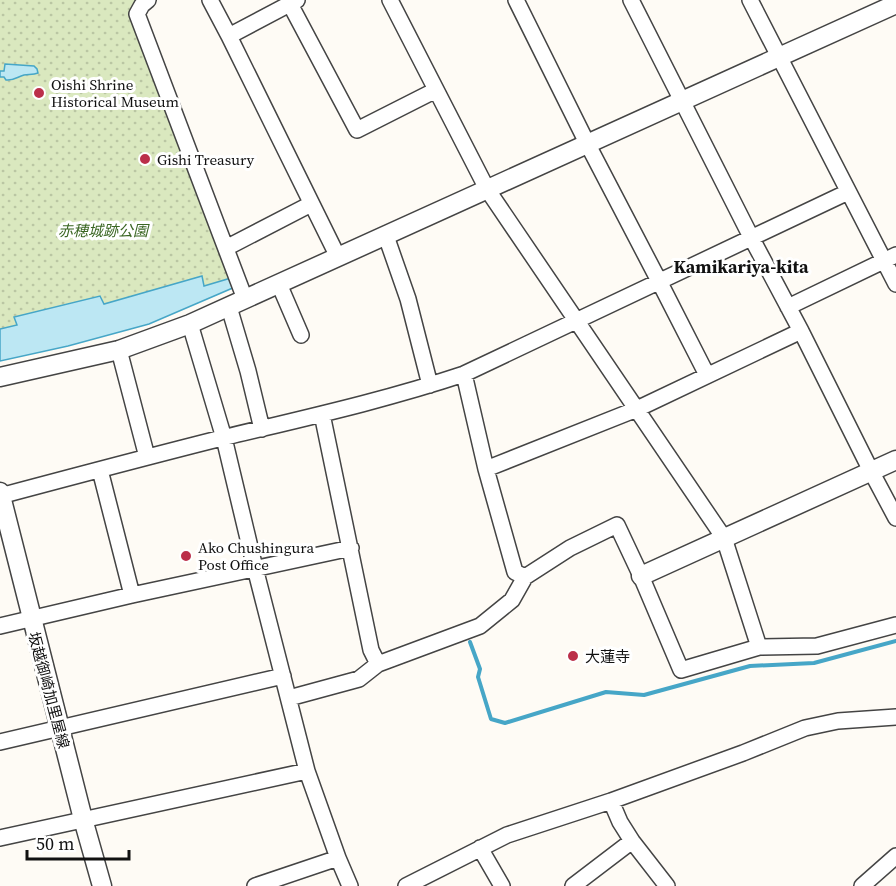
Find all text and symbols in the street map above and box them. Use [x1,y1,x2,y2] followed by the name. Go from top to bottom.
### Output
[51,74,180,112] place label: Oishi Shrine Historical Museum
[32,86,46,100] marker: Oishi Shrine Historical Museum
[157,149,254,170] place label: Gishi Treasury
[138,152,152,166] marker: Gishi Treasury
[58,220,150,241] park label: 赤穂城跡公園
[673,254,809,279] district label: Kamikariya-kita
[198,537,314,575] place label: Ako Chushingura Post Office
[179,549,193,563] marker: Ako Chushingura Post Office
[23,629,75,751] street label: 坂越御崎加里屋線
[585,646,630,667] place label: 大蓮寺
[566,649,580,663] marker: 大蓮寺
[27,823,129,861] scale bar
[36,831,74,856] text: 50 m

